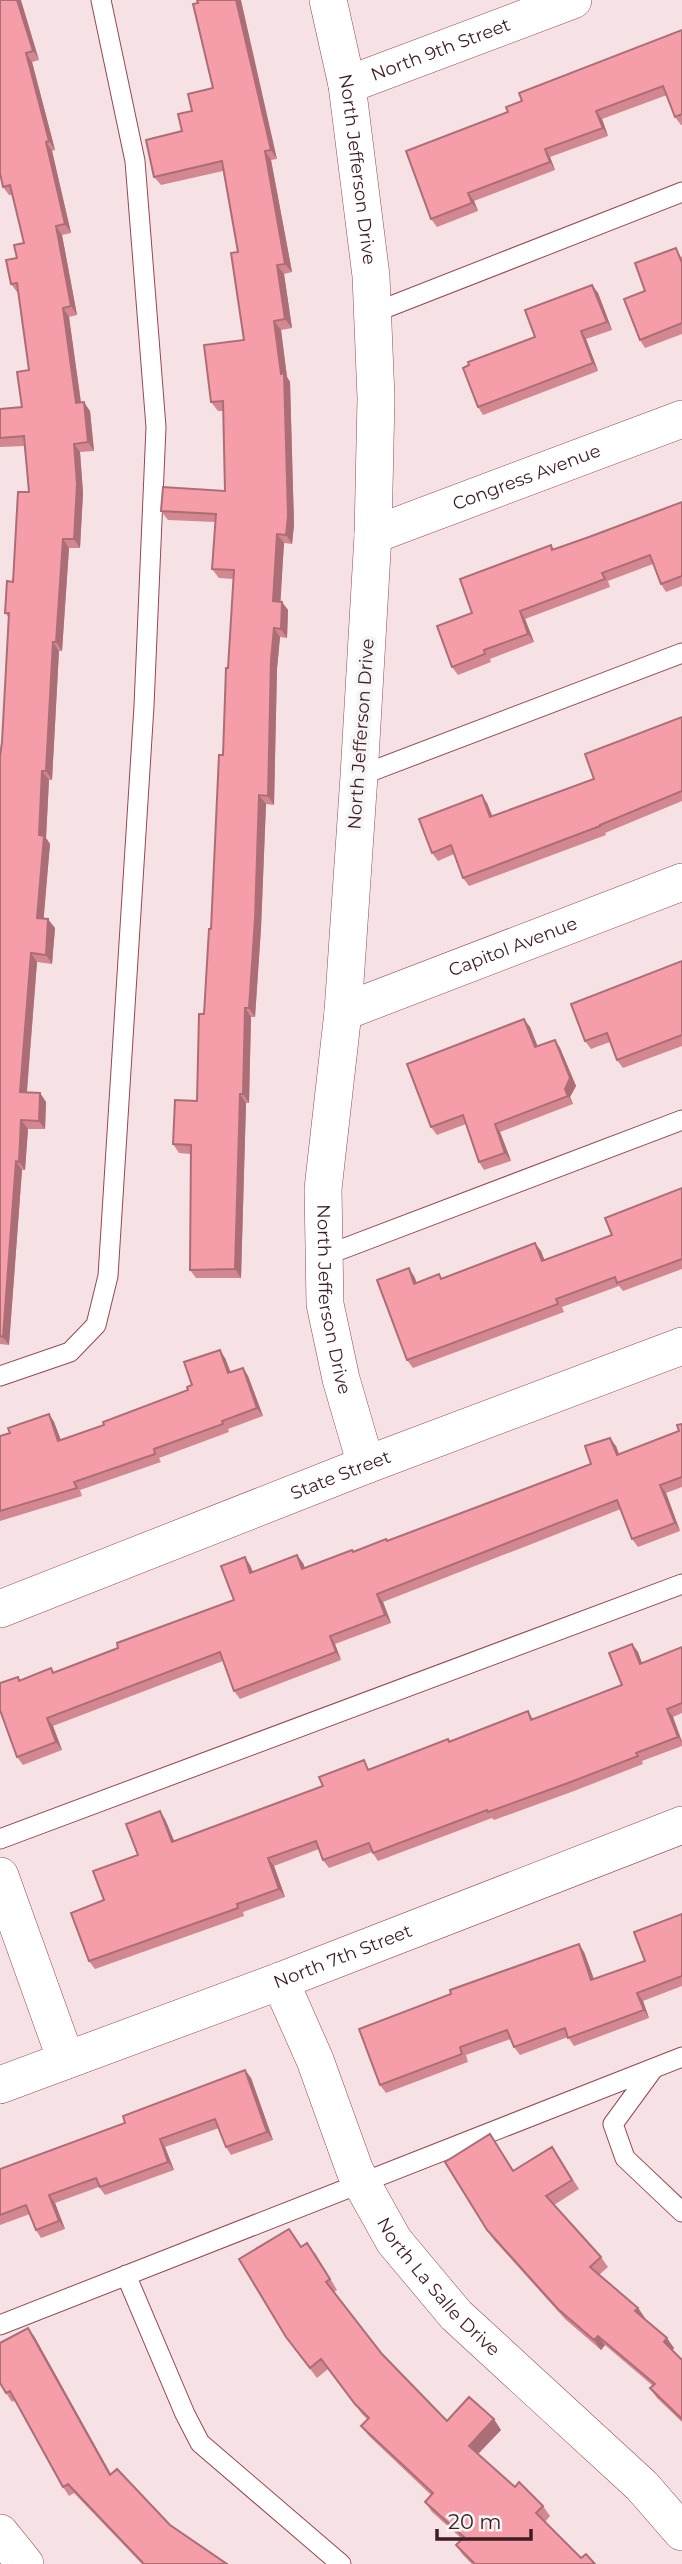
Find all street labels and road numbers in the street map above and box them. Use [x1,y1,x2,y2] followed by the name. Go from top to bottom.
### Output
[368,14,513,86] street label: North 9th Street
[334,72,380,266] street label: North Jefferson Drive
[449,440,604,515] street label: Congress Avenue
[343,637,379,830] street label: North Jefferson Drive
[446,912,580,981] street label: Capitol Avenue
[312,1204,356,1397] street label: North Jefferson Drive
[287,1446,394,1505] street label: State Street
[270,1920,415,1993] street label: North 7th Street
[372,2213,505,2361] street label: North La Salle Drive

